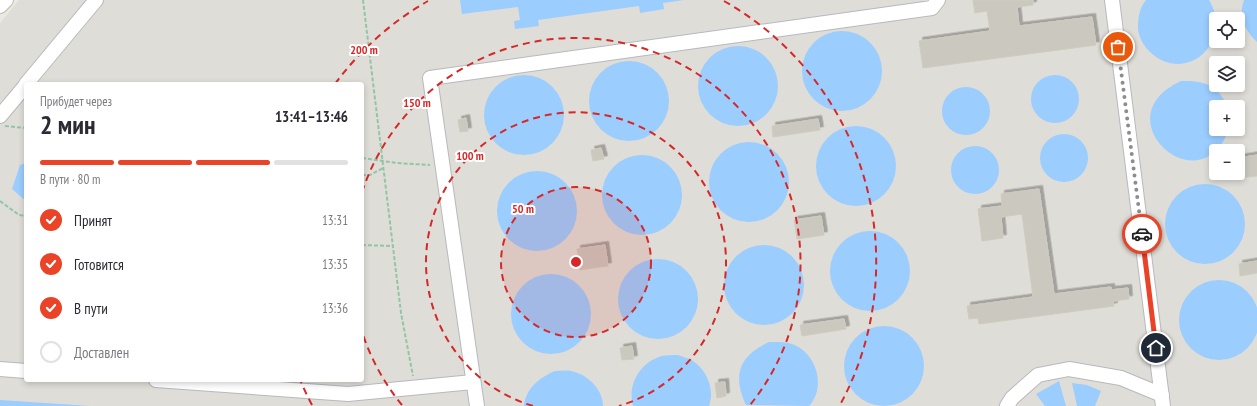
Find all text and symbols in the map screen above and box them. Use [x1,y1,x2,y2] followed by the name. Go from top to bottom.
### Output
[1209,12,1245,180] map controls
[1209,12,1245,48] button: locate
[1101,30,1135,64] pin
[1107,36,1129,58] icon: bag
[350,42,378,57] text: 200 m
[1209,56,1245,92] button: layers
[40,93,112,110] text: Прибудет через
[403,95,431,110] text: 150 m
[1209,100,1245,136] button: +
[275,107,348,126] text: 13:41–13:46
[40,108,95,141] text: 2 мин
[1209,144,1245,180] button: −
[456,148,484,163] text: 100 m
[40,171,101,188] text: В пути · 80 m
[512,201,534,216] text: 50 m
[40,209,62,231] icon: check
[74,211,112,230] text: Принят
[322,212,348,229] text: 13:31
[1122,214,1162,254] courier
[1131,223,1153,245] icon: car
[40,253,62,275] icon: check
[74,255,124,274] text: Готовится
[569,255,583,269] centre of rings
[322,256,348,273] text: 13:35
[40,297,62,319] icon: check
[74,299,108,318] text: В пути
[322,300,348,317] text: 13:36
[1139,331,1173,365] pin
[1145,337,1167,359] icon: home
[74,343,129,362] text: Доставлен

